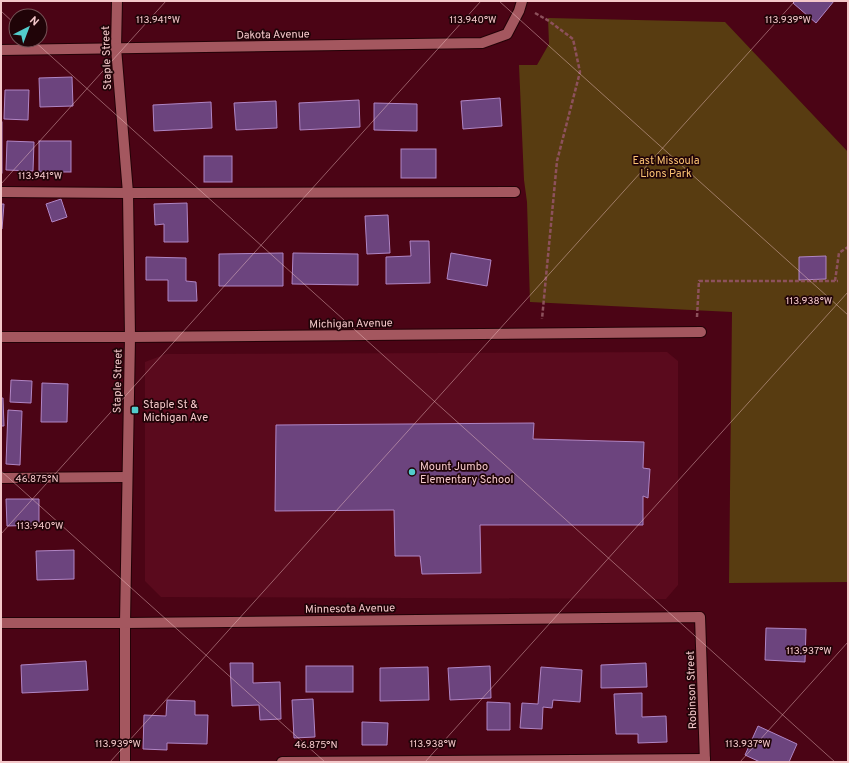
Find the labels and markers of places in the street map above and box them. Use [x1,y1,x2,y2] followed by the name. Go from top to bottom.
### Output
[143,398,208,425] place label: Staple St & Michigan Ave
[130,405,140,415] marker: Staple St & Michigan Ave
[420,460,513,487] place label: Mount Jumbo Elementary School
[407,467,417,477] marker: Mount Jumbo Elementary School

